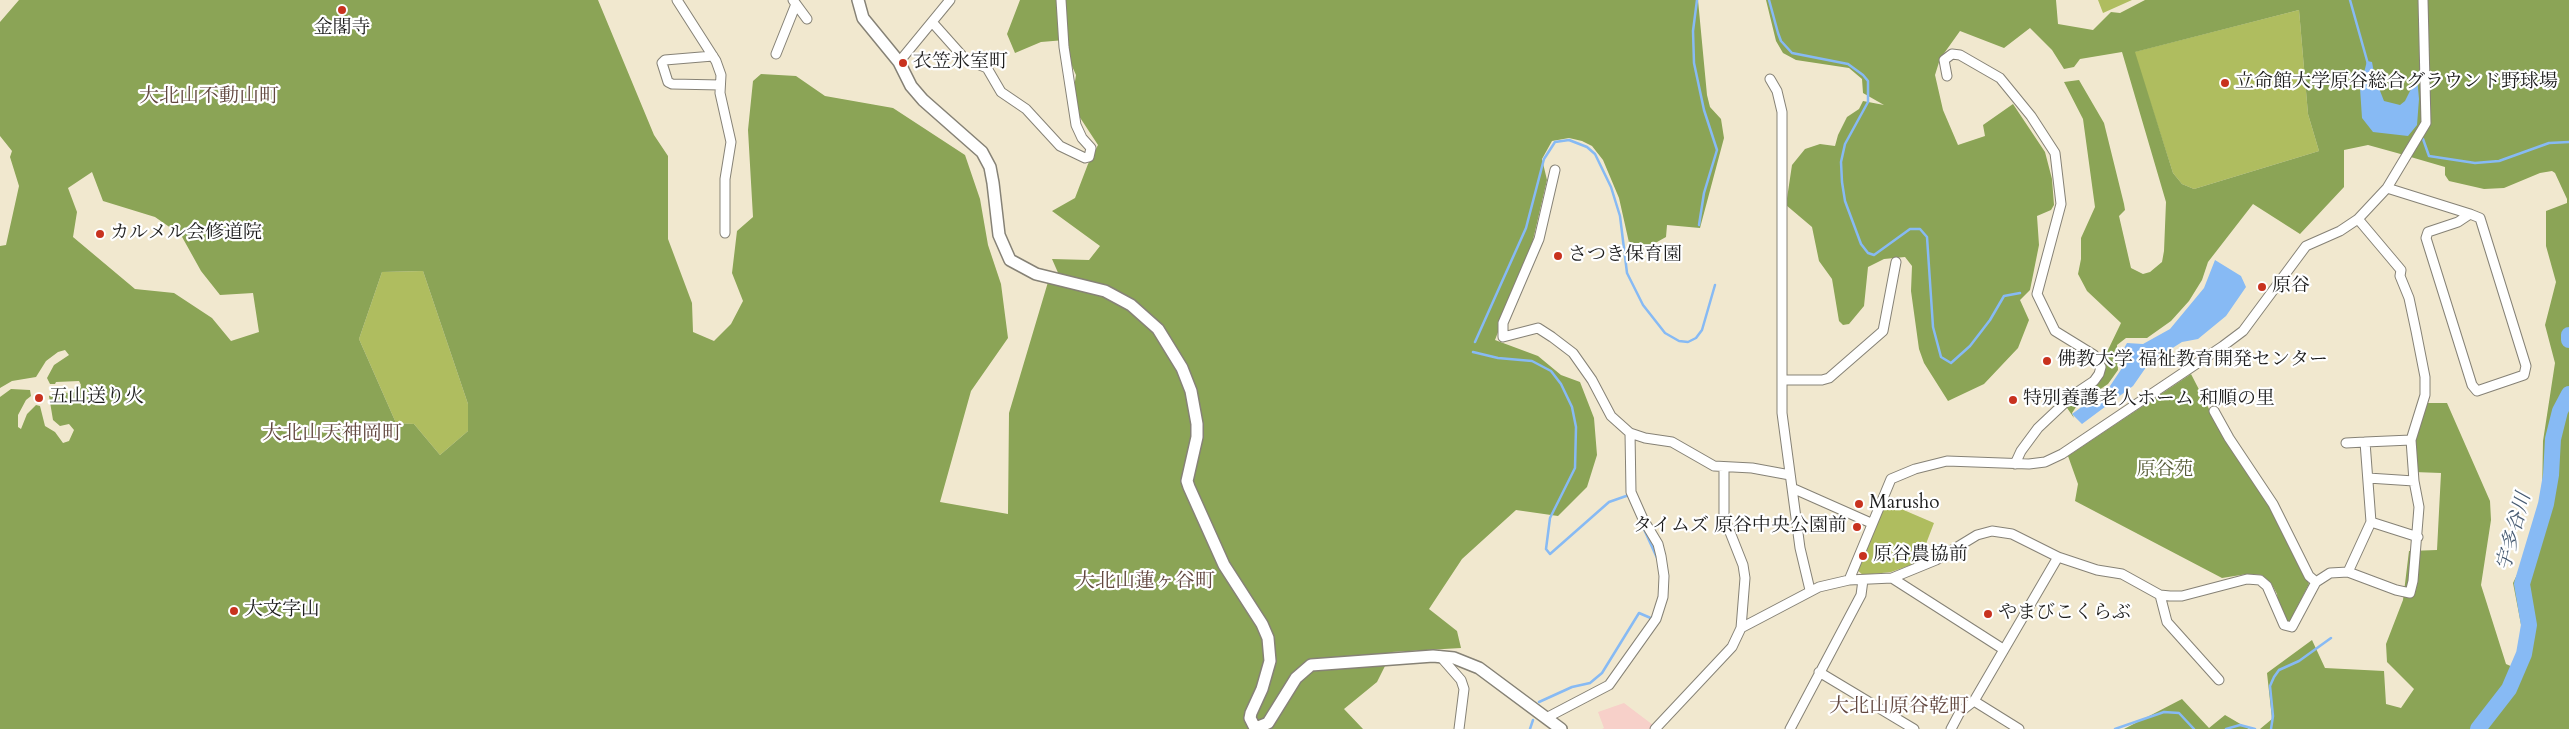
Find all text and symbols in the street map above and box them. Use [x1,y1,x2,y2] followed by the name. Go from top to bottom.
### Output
[336,4,348,16] marker: 金閣寺
[314,18,370,40] place label: 金閣寺
[913,52,1008,74] place label: 衣笠氷室町
[897,57,909,69] marker: 衣笠氷室町
[2235,72,2558,94] place label: 立命館大学原谷総合グラウンド野球場
[2219,77,2231,89] marker: 立命館大学原谷総合グラウンド野球場
[139,85,279,109] district label: 大北山不動山町
[110,223,262,245] place label: カルメル会修道院
[94,228,106,240] marker: カルメル会修道院
[1568,245,1682,267] place label: さつき保育園
[1552,250,1564,262] marker: さつき保育園
[2272,276,2310,298] place label: 原谷
[2256,281,2268,293] marker: 原谷
[2057,350,2328,372] place label: 佛教大学 福祉教育開発センター
[2041,355,2053,367] marker: 佛教大学 福祉教育開発センター
[49,387,144,409] place label: 五山送り火
[2023,389,2275,411] place label: 特別養護老人ホーム 和順の里
[33,392,45,404] marker: 五山送り火
[2007,394,2019,406] marker: 特別養護老人ホーム 和順の里
[262,422,402,446] district label: 大北山天神岡町
[2137,460,2193,482] park label: 原谷苑
[2493,490,2537,574] water label: 宇多谷川
[1869,493,1940,515] place label: Marusho
[1853,498,1865,510] marker: Marusho
[1633,516,1847,538] place label: タイムズ 原谷中央公園前
[1851,521,1863,533] marker: タイムズ 原谷中央公園前
[1873,545,1968,567] place label: 原谷農協前
[1857,550,1869,562] marker: 原谷農協前
[1075,570,1215,594] district label: 大北山蓮ヶ谷町
[244,600,320,622] place label: 大文字山
[1998,603,2131,625] place label: やまびこくらぶ
[228,605,240,617] marker: 大文字山
[1982,608,1994,620] marker: やまびこくらぶ
[1829,695,1969,719] district label: 大北山原谷乾町

